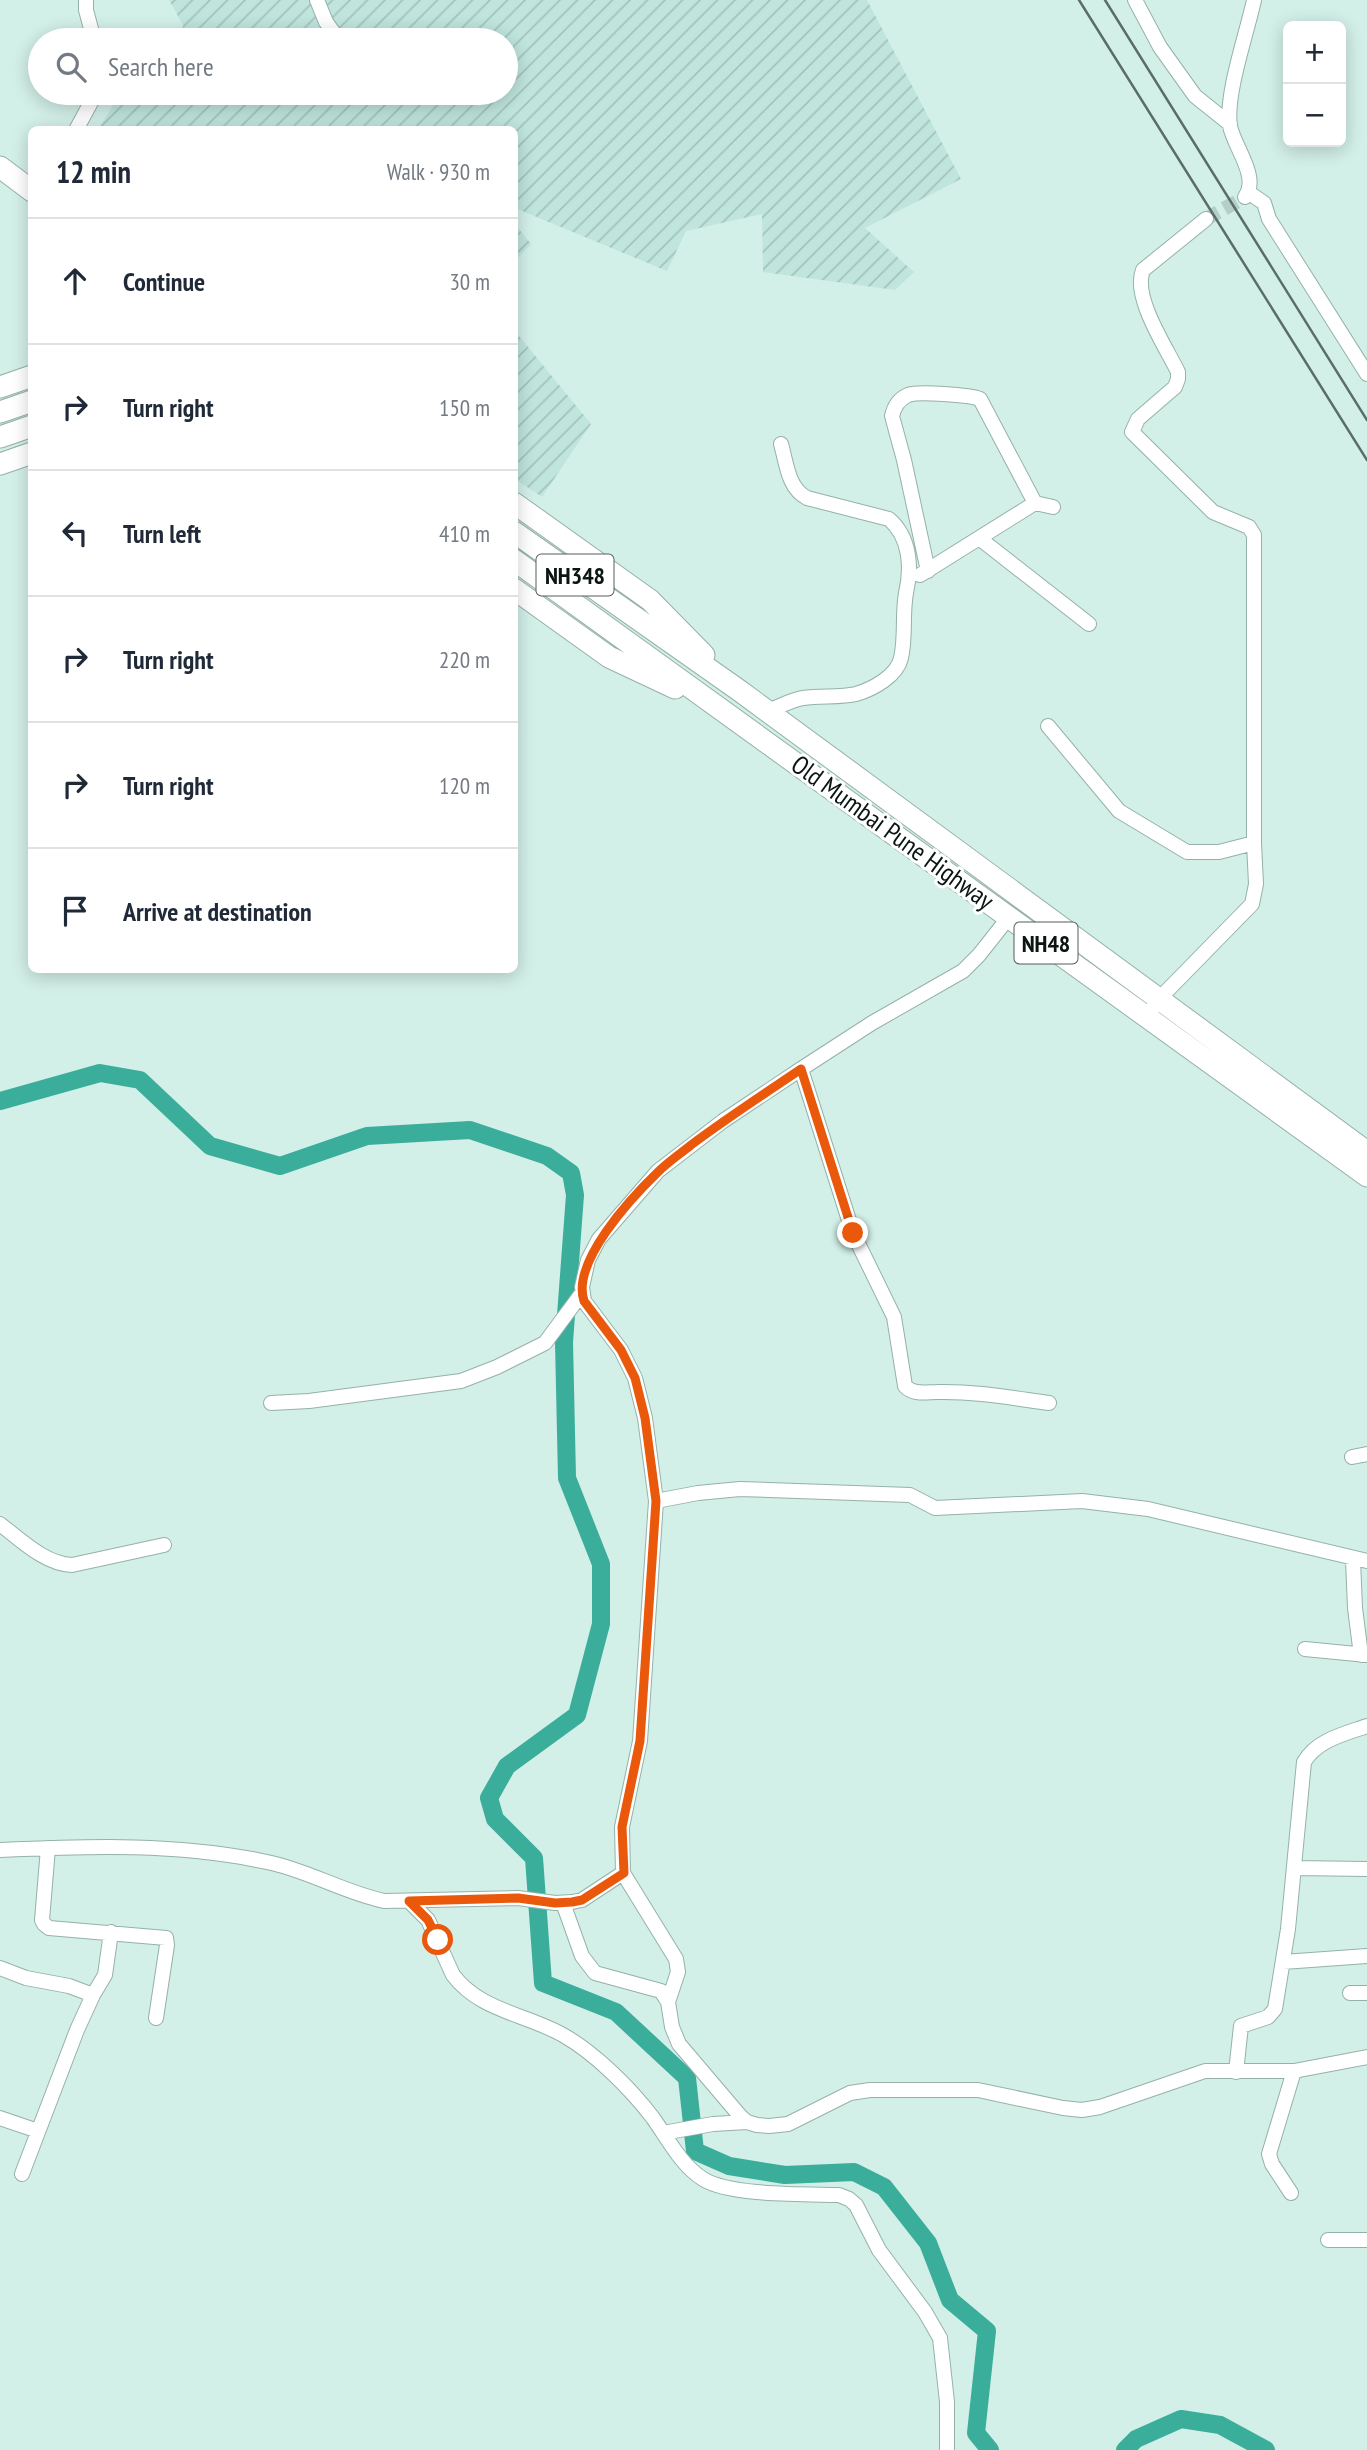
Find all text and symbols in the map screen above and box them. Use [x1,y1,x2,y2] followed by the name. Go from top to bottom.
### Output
[1283,21,1346,147] map controls
[1283,21,1346,84] button: +
[28,28,518,105] search box
[52,48,90,86] icon: search
[108,50,214,83] text: Search here
[1283,84,1346,147] button: −
[56,152,131,191] text: 12 min
[387,157,490,186] text: Walk · 930 m
[56,262,94,300] icon: ahead
[123,265,205,298] text: Continue
[449,267,490,296] text: 30 m
[56,388,94,426] icon: right
[123,391,214,424] text: Turn right
[439,393,490,422] text: 150 m
[56,514,94,552] icon: left
[123,517,201,550] text: Turn left
[439,519,490,548] text: 410 m
[536,554,614,596] road number: NH348
[56,640,94,678] icon: right
[123,643,214,676] text: Turn right
[439,645,490,674] text: 220 m
[785,747,1001,917] street label: Old Mumbai Pune Highway
[56,766,94,804] icon: right
[123,769,214,802] text: Turn right
[439,771,490,800] text: 120 m
[56,892,94,930] icon: arrive
[123,895,312,928] text: Arrive at destination
[1014,923,1078,964] road number: NH48
[837,1217,868,1248] route end
[422,1924,453,1955] route start

